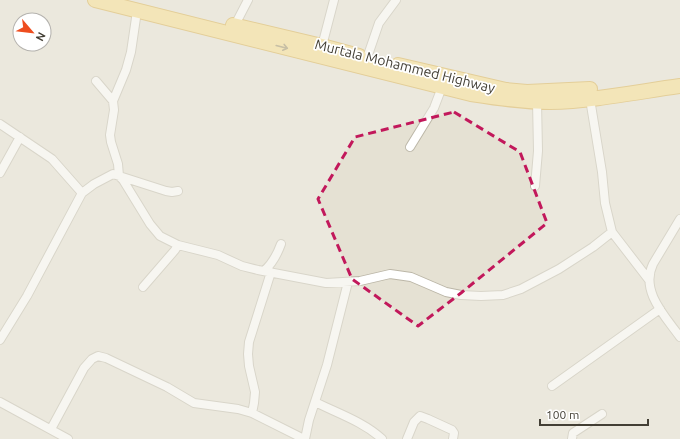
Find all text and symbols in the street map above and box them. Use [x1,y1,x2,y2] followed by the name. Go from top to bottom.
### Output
[12,12,52,52] north arrow
[34,30,48,43] text: N
[313,36,497,96] street label: Murtala Mohammed Highway
[275,43,288,51] one-way arrow
[540,401,648,427] scale bar
[546,408,579,421] text: 100 m

